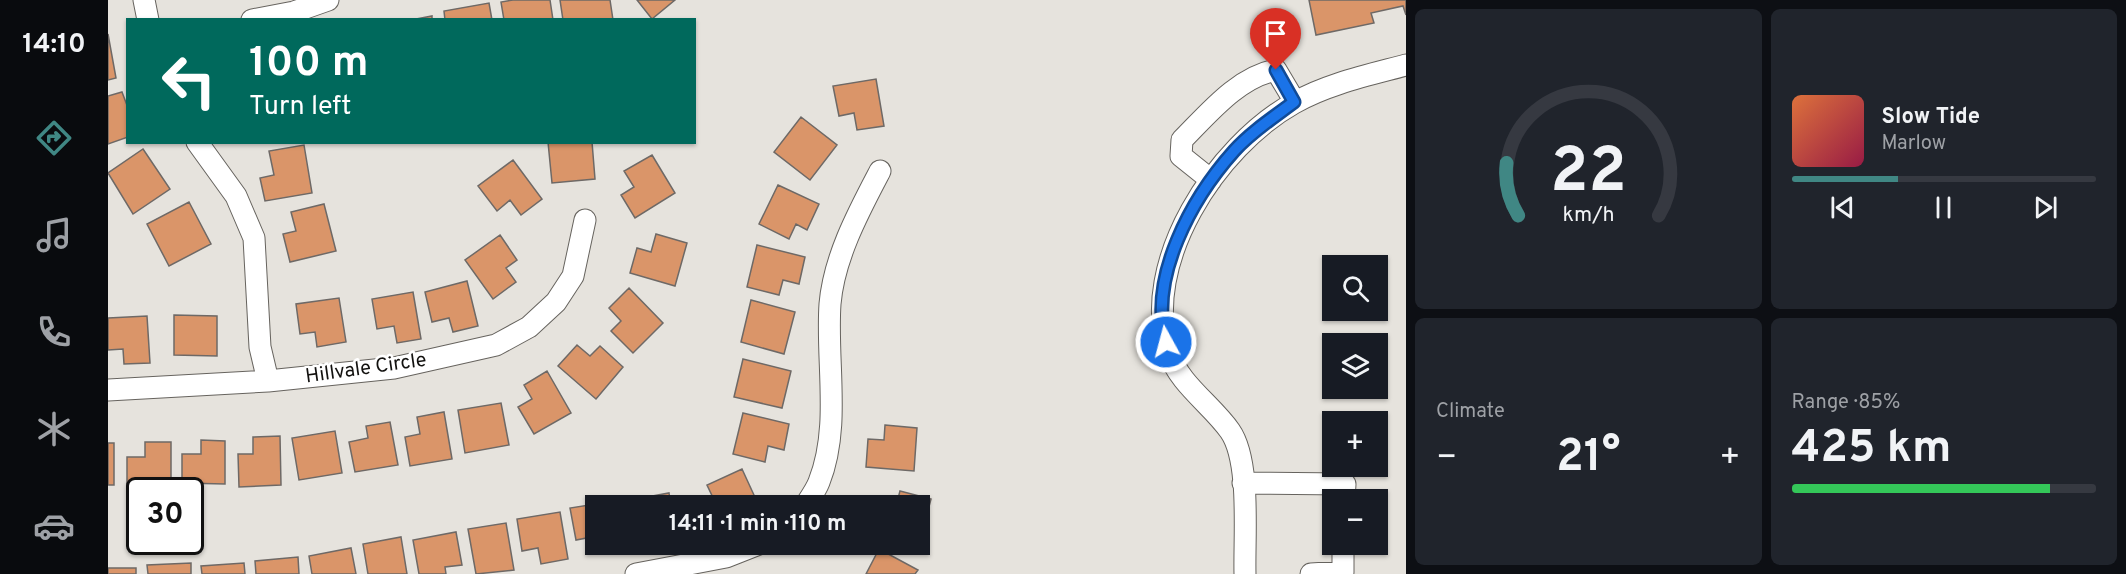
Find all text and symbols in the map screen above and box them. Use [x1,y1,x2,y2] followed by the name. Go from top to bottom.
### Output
[1250,8,1301,70] pin
[1259,17,1292,50] icon: arrive
[22,28,86,62] text: 14:10
[249,38,368,91] text: 100 m
[150,42,228,120] icon: left
[249,90,351,124] text: Turn left
[1882,104,1980,131] text: Slow Tide
[33,117,75,159] icon: directions
[1882,131,1946,157] text: Marlow
[1550,135,1626,214] text: 22
[1826,191,1859,224] icon: previous
[1927,191,1960,224] icon: pause
[2029,191,2062,224] icon: next
[1562,203,1614,230] text: km/h
[33,214,75,256] icon: music
[1322,255,1388,555] map controls
[1322,255,1388,321] button: search
[1134,310,1198,374] position arrow
[33,311,75,353] icon: phone
[1322,333,1388,399] button: layers
[304,348,428,390] street label: Hillvale Circle
[1792,390,1900,416] text: Range · 85%
[1436,399,1505,425] text: Climate
[33,408,75,450] icon: climate
[1322,411,1388,477] button: +
[1792,421,1951,478] text: 425 km
[1556,430,1620,487] text: 21°
[1436,438,1457,480] text: −
[1719,438,1741,480] text: +
[126,477,204,555] speed limit sign: 30
[1322,489,1388,555] button: −
[33,505,75,547] icon: car
[669,511,846,538] text: 14:11 · 1 min · 110 m

